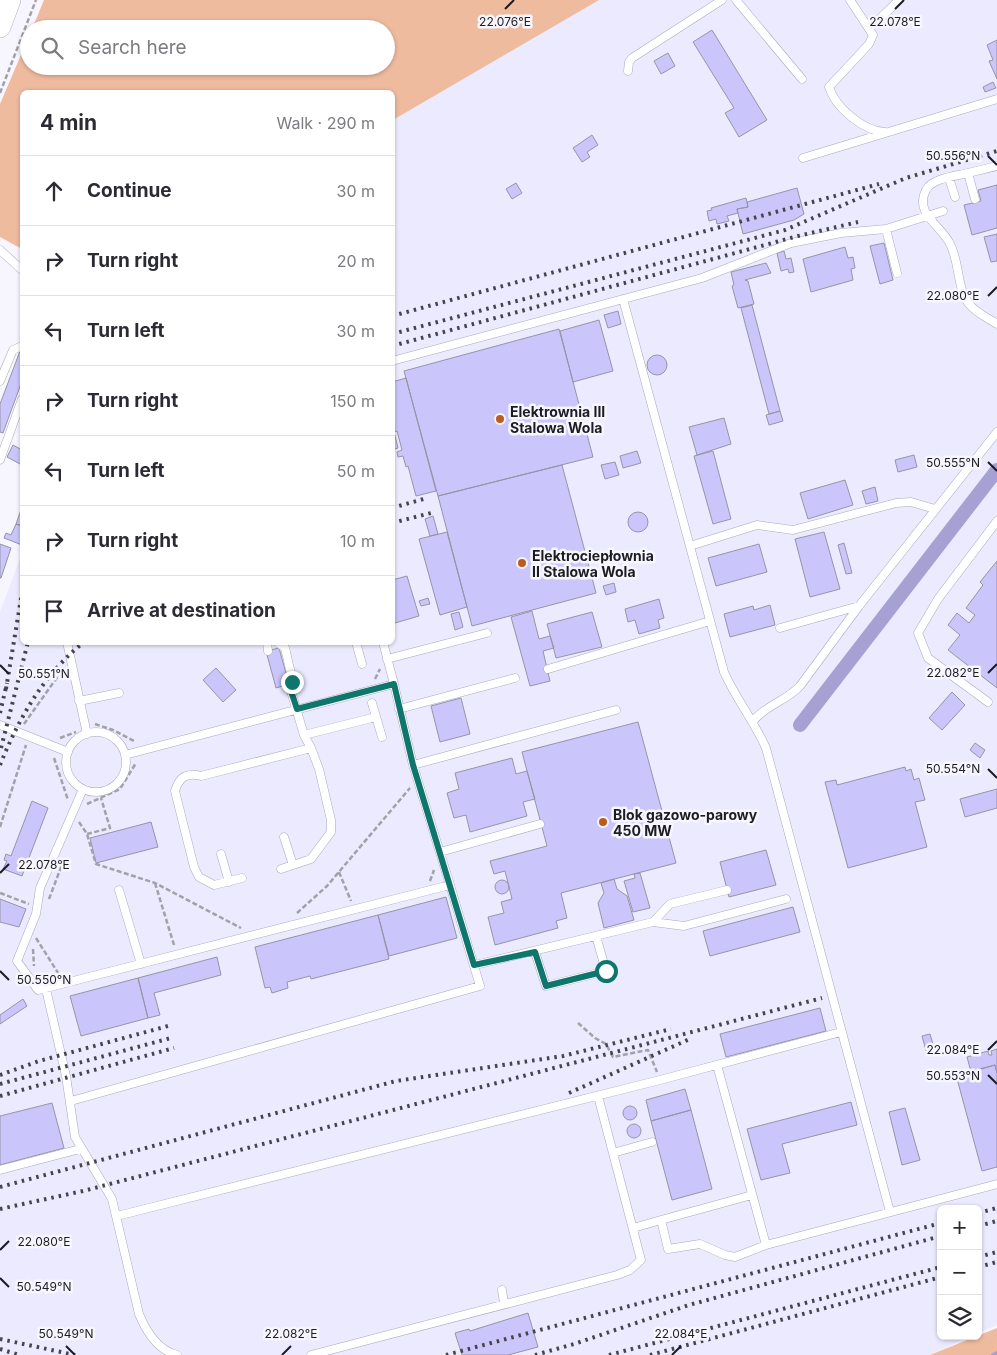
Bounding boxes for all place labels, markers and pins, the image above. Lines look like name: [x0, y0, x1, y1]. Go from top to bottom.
place label: Elektrownia III Stalowa Wola: [510, 403, 605, 436]
marker: Elektrownia III Stalowa Wola: [494, 413, 506, 425]
place label: Elektrociepłownia II Stalowa Wola: [532, 547, 654, 580]
marker: Elektrociepłownia II Stalowa Wola: [516, 557, 528, 569]
place label: Blok gazowo-parowy 450 MW: [613, 806, 758, 839]
marker: Blok gazowo-parowy 450 MW: [597, 816, 609, 828]

